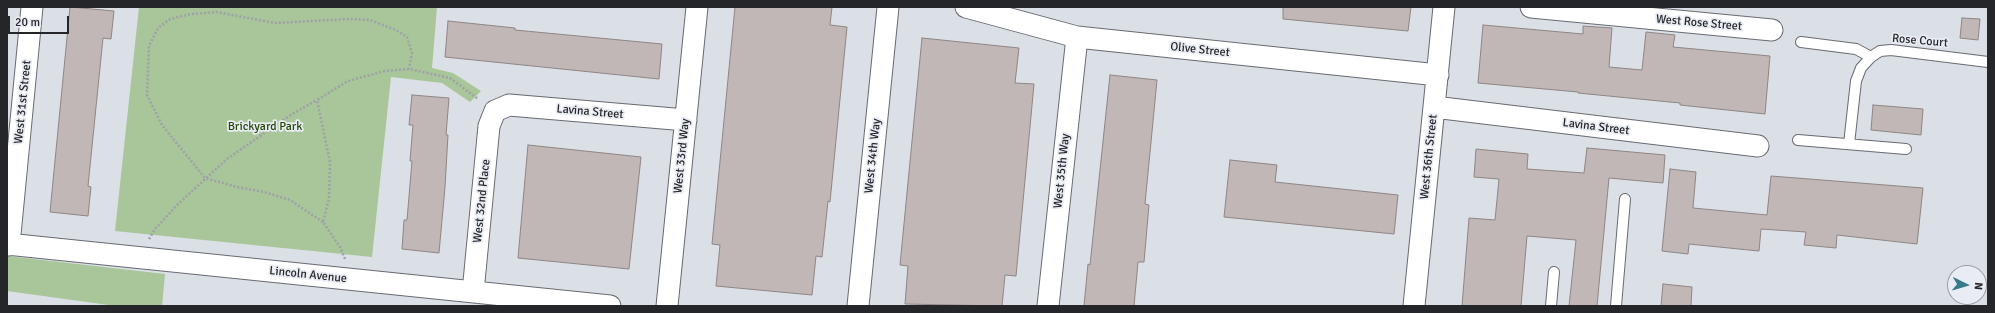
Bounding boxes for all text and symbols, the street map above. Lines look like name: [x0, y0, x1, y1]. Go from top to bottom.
scale bar: [10, 8, 71, 34]
street label: West Rose Street: [1655, 12, 1743, 34]
text: 20 m: [15, 15, 40, 30]
street label: Rose Court: [1891, 31, 1949, 51]
street label: Olive Street: [1170, 40, 1230, 60]
street label: West 31st Street: [11, 59, 35, 145]
street label: Lavina Street: [556, 102, 624, 122]
street label: West 36th Street: [1417, 114, 1441, 200]
street label: Lavina Street: [1562, 116, 1630, 138]
street label: West 33rd Way: [671, 118, 693, 194]
street label: West 34th Way: [862, 118, 884, 194]
park label: Brickyard Park: [228, 120, 302, 134]
street label: West 35th Way: [1051, 133, 1073, 209]
street label: West 32nd Place: [470, 158, 494, 244]
street label: Lincoln Avenue: [269, 264, 347, 286]
north arrow: [1947, 265, 1987, 305]
text: N: [1972, 282, 1985, 290]

